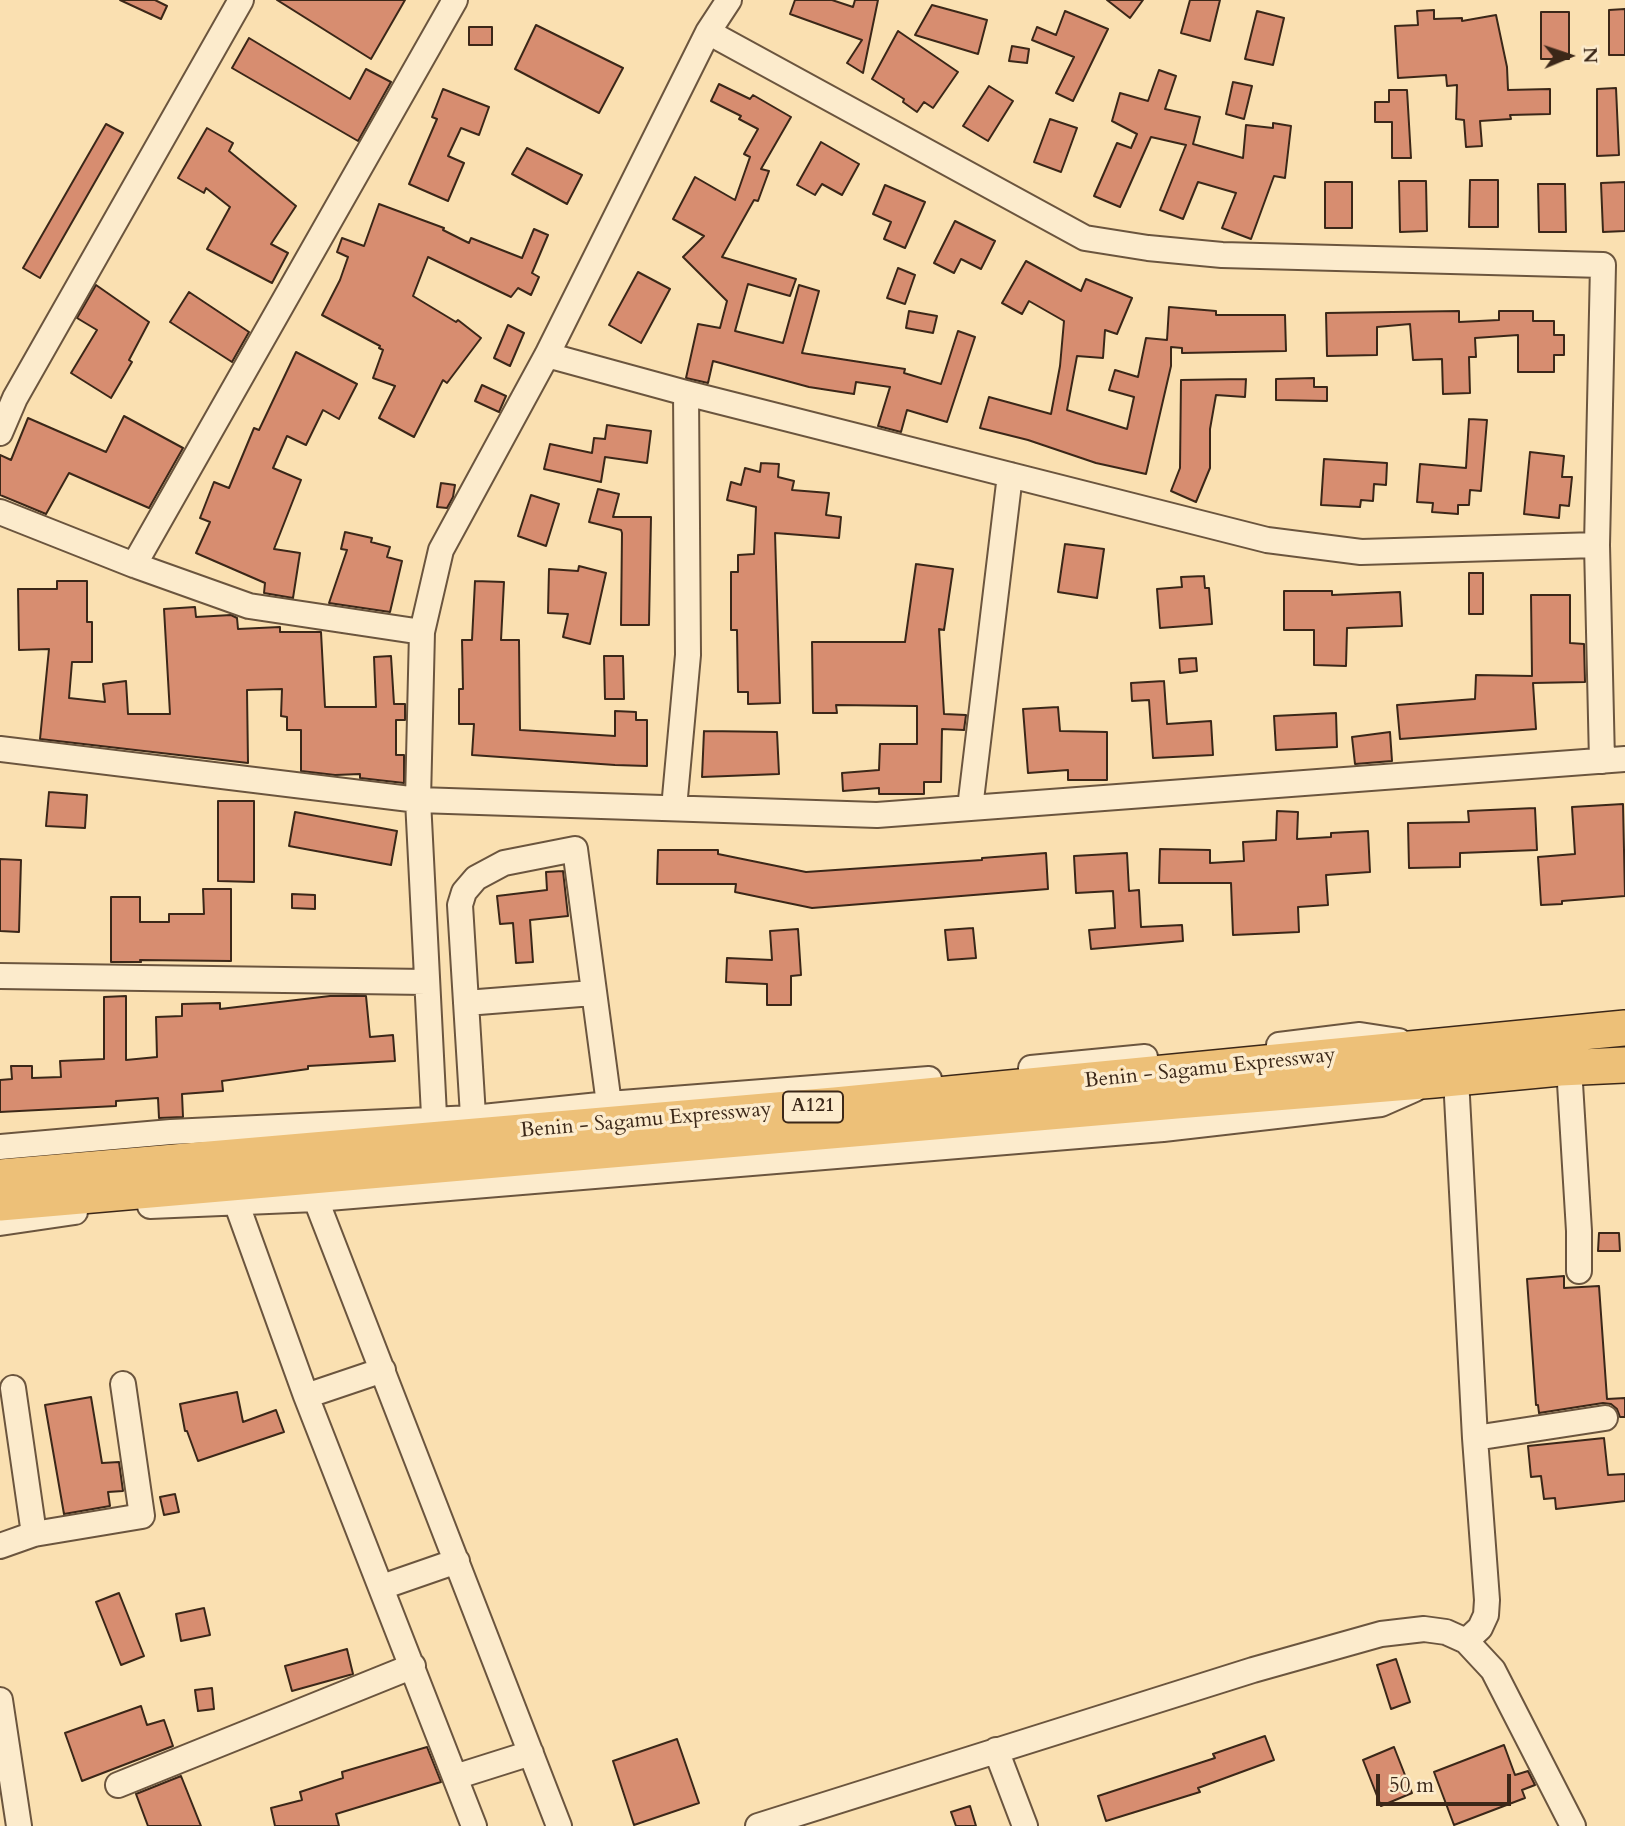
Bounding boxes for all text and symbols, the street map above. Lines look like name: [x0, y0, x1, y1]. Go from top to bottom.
north arrow: [1534, 21, 1604, 91]
text: N: [1577, 47, 1603, 64]
street label: Benin - Sagamu Expressway: [1083, 1043, 1337, 1095]
road number: A121: [783, 1092, 843, 1122]
street label: Benin - Sagamu Expressway: [519, 1097, 773, 1145]
scale bar: [1380, 1759, 1515, 1803]
text: 50 m: [1389, 1771, 1434, 1800]

